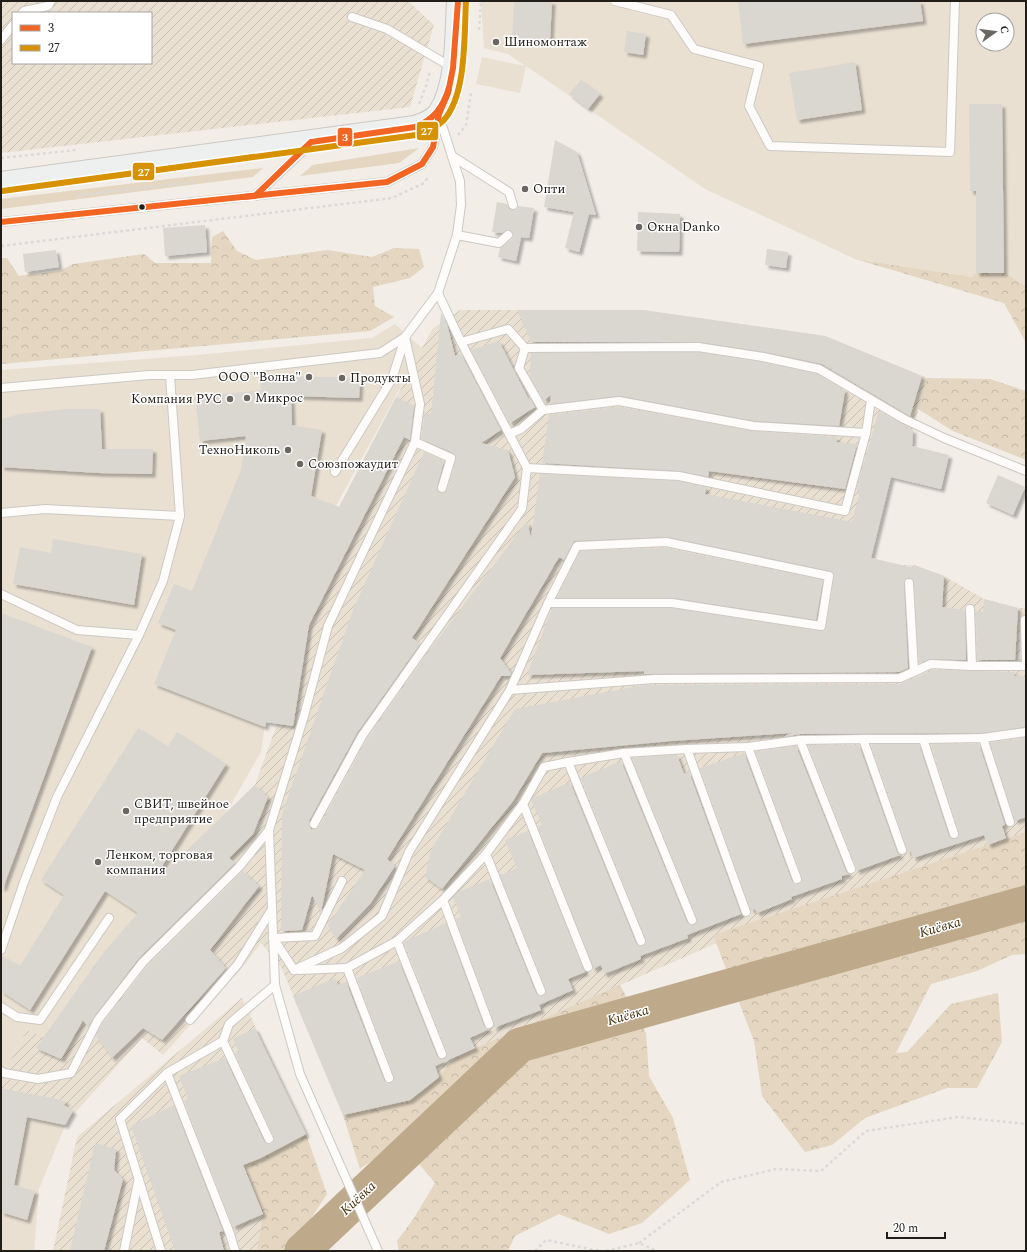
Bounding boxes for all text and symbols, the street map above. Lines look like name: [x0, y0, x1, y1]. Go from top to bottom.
legend: [12, 12, 152, 64]
north arrow: [975, 12, 1015, 52]
text: 3: [48, 19, 54, 38]
text: С: [995, 24, 1013, 36]
place label: Шиномонтаж: [504, 32, 587, 52]
marker: Шиномонтаж: [491, 37, 501, 47]
text: 27: [48, 39, 60, 58]
line badge: 27: [416, 121, 439, 141]
text: 27: [421, 123, 433, 140]
line badge: 3: [337, 127, 353, 147]
text: 3: [342, 129, 348, 146]
line badge: 27: [132, 162, 155, 181]
text: 27: [138, 164, 150, 181]
place label: Опти: [533, 179, 565, 199]
marker: Опти: [520, 184, 530, 194]
unlabelled marker: [137, 202, 147, 212]
place label: Окна Danko: [647, 217, 720, 237]
marker: Окна Danko: [634, 222, 644, 232]
place label: ООО "Волна": [218, 367, 301, 387]
place label: Продукты: [350, 368, 411, 388]
marker: ООО "Волна": [304, 372, 314, 382]
marker: Продукты: [337, 373, 347, 383]
place label: Микрос: [255, 388, 303, 408]
place label: Компания РУС: [131, 389, 222, 409]
marker: Микрос: [242, 393, 252, 403]
marker: Компания РУС: [225, 394, 235, 404]
place label: ТехноНиколь: [199, 440, 280, 460]
marker: ТехноНиколь: [283, 445, 293, 455]
place label: Союзпожаудит: [308, 454, 398, 474]
marker: Союзпожаудит: [295, 459, 305, 469]
place label: СВИТ, швейное предприятие: [134, 794, 229, 829]
marker: СВИТ, швейное предприятие: [121, 806, 131, 816]
place label: Ленком, торговая компания: [106, 845, 213, 880]
marker: Ленком, торговая компания: [93, 857, 103, 867]
water label: Киёвка: [917, 911, 963, 943]
water label: Киёвка: [605, 999, 651, 1031]
water label: Киёвка: [335, 1176, 381, 1220]
scale bar: [887, 1214, 945, 1240]
text: 20 m: [893, 1219, 918, 1238]

